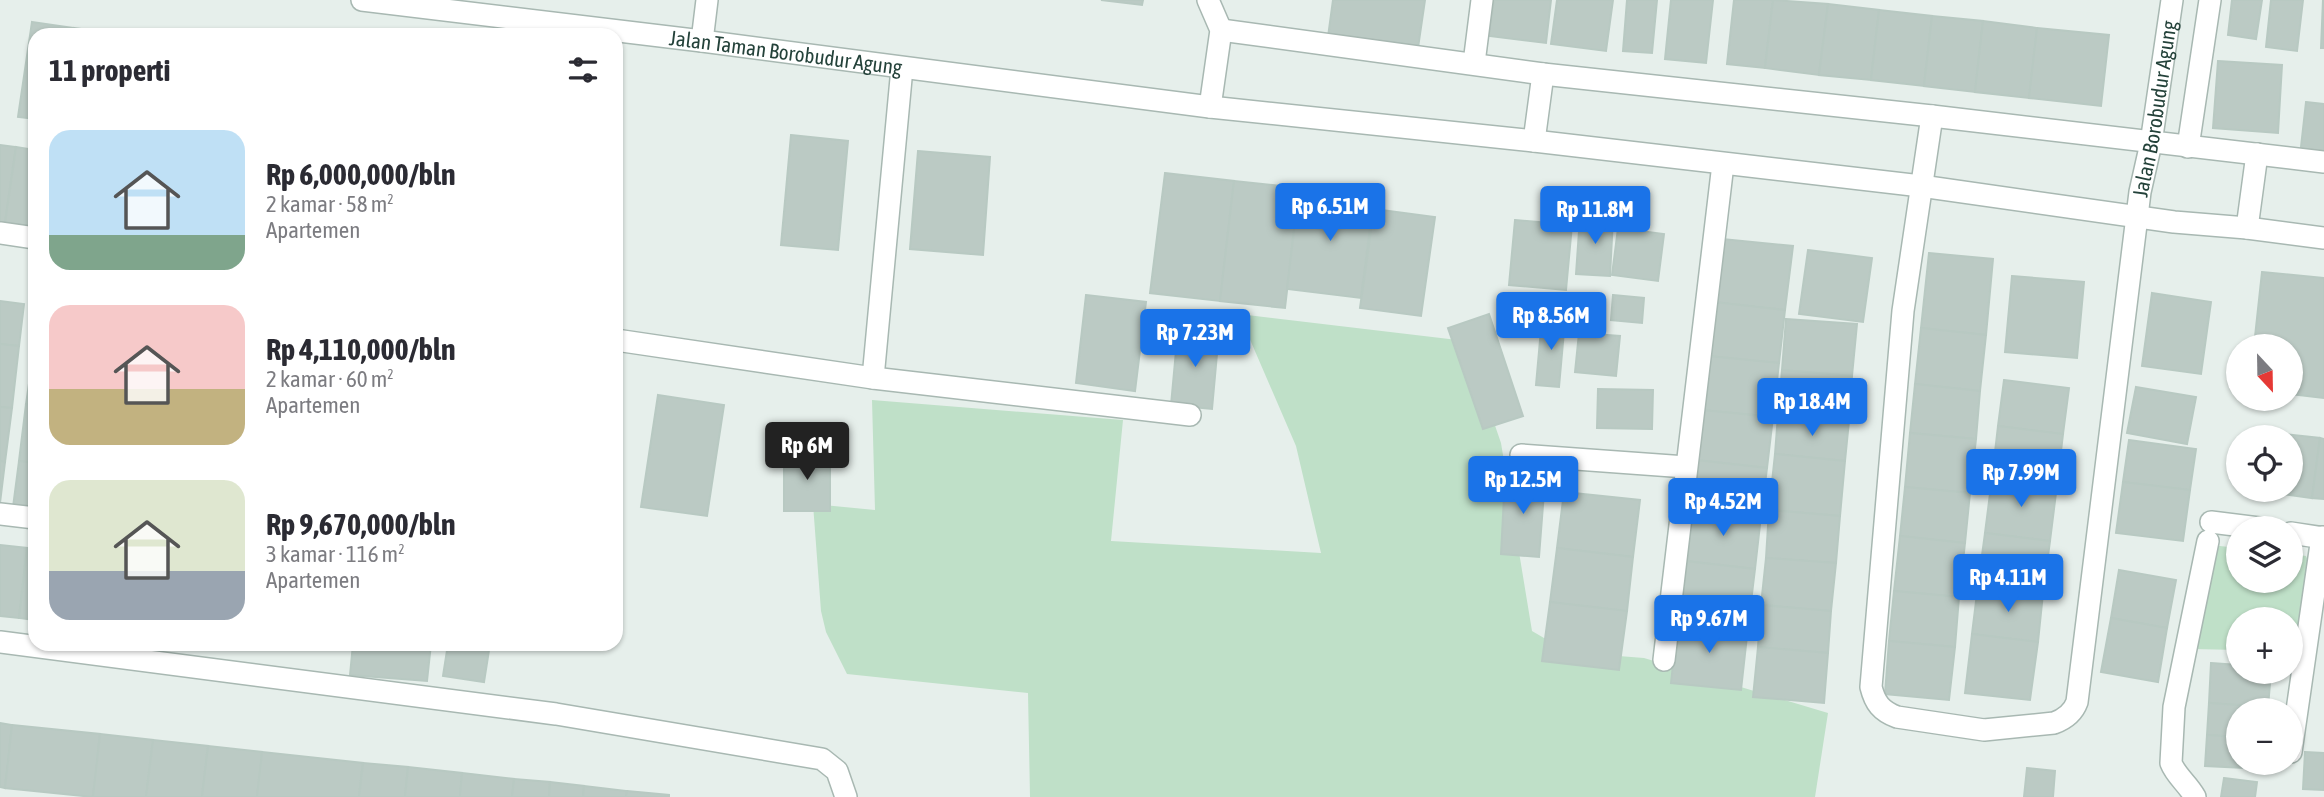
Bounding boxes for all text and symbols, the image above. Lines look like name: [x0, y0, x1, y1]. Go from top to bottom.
street label: Jalan Borobudur Agung: [2127, 19, 2181, 199]
street label: Jalan Taman Borobudur Agung: [668, 25, 904, 79]
icon: filters: [564, 51, 602, 89]
text: 11 properti: [49, 53, 170, 87]
text: Rp 6,000,000/bln: [266, 157, 456, 191]
icon: home: [105, 158, 189, 242]
pin: Rp 6.51M: [1258, 184, 1402, 243]
pin: Rp 11.8M: [1523, 187, 1667, 246]
text: 2 kamar · 58 m²: [266, 191, 394, 217]
text: Rp 6.51M: [1291, 193, 1369, 219]
text: Rp 11.8M: [1556, 196, 1634, 222]
text: Apartemen: [266, 217, 360, 243]
pin: Rp 8.56M: [1479, 292, 1623, 352]
text: Rp 8.56M: [1512, 302, 1590, 328]
pin: Rp 7.23M: [1123, 310, 1267, 369]
text: Rp 7.23M: [1156, 319, 1234, 345]
text: Rp 4,110,000/bln: [266, 332, 456, 366]
icon: home: [105, 333, 189, 417]
north arrow: [2226, 334, 2303, 411]
map controls: [2226, 334, 2303, 775]
text: 2 kamar · 60 m²: [266, 366, 394, 392]
pin: Rp 18.4M: [1740, 378, 1884, 438]
text: Rp 18.4M: [1773, 388, 1851, 414]
text: Apartemen: [266, 392, 360, 418]
pin: Rp 6M: [758, 422, 856, 482]
button: locate: [2226, 425, 2303, 502]
text: Rp 6M: [781, 432, 833, 458]
pin: Rp 7.99M: [1949, 449, 2093, 509]
pin: Rp 12.5M: [1451, 456, 1595, 516]
text: Rp 7.99M: [1982, 459, 2060, 485]
text: Rp 12.5M: [1484, 466, 1562, 492]
pin: Rp 4.52M: [1651, 478, 1795, 538]
text: Rp 4.52M: [1684, 488, 1762, 514]
text: Rp 9,670,000/bln: [266, 507, 456, 541]
icon: home: [105, 508, 189, 592]
button: layers: [2226, 516, 2303, 593]
text: 3 kamar · 116 m²: [266, 541, 405, 567]
pin: Rp 4.11M: [1936, 554, 2080, 614]
text: Rp 4.11M: [1969, 564, 2047, 590]
text: Apartemen: [266, 567, 360, 593]
pin: Rp 9.67M: [1637, 596, 1781, 655]
text: Rp 9.67M: [1670, 605, 1748, 631]
button: +: [2226, 607, 2303, 684]
button: −: [2226, 698, 2303, 775]

